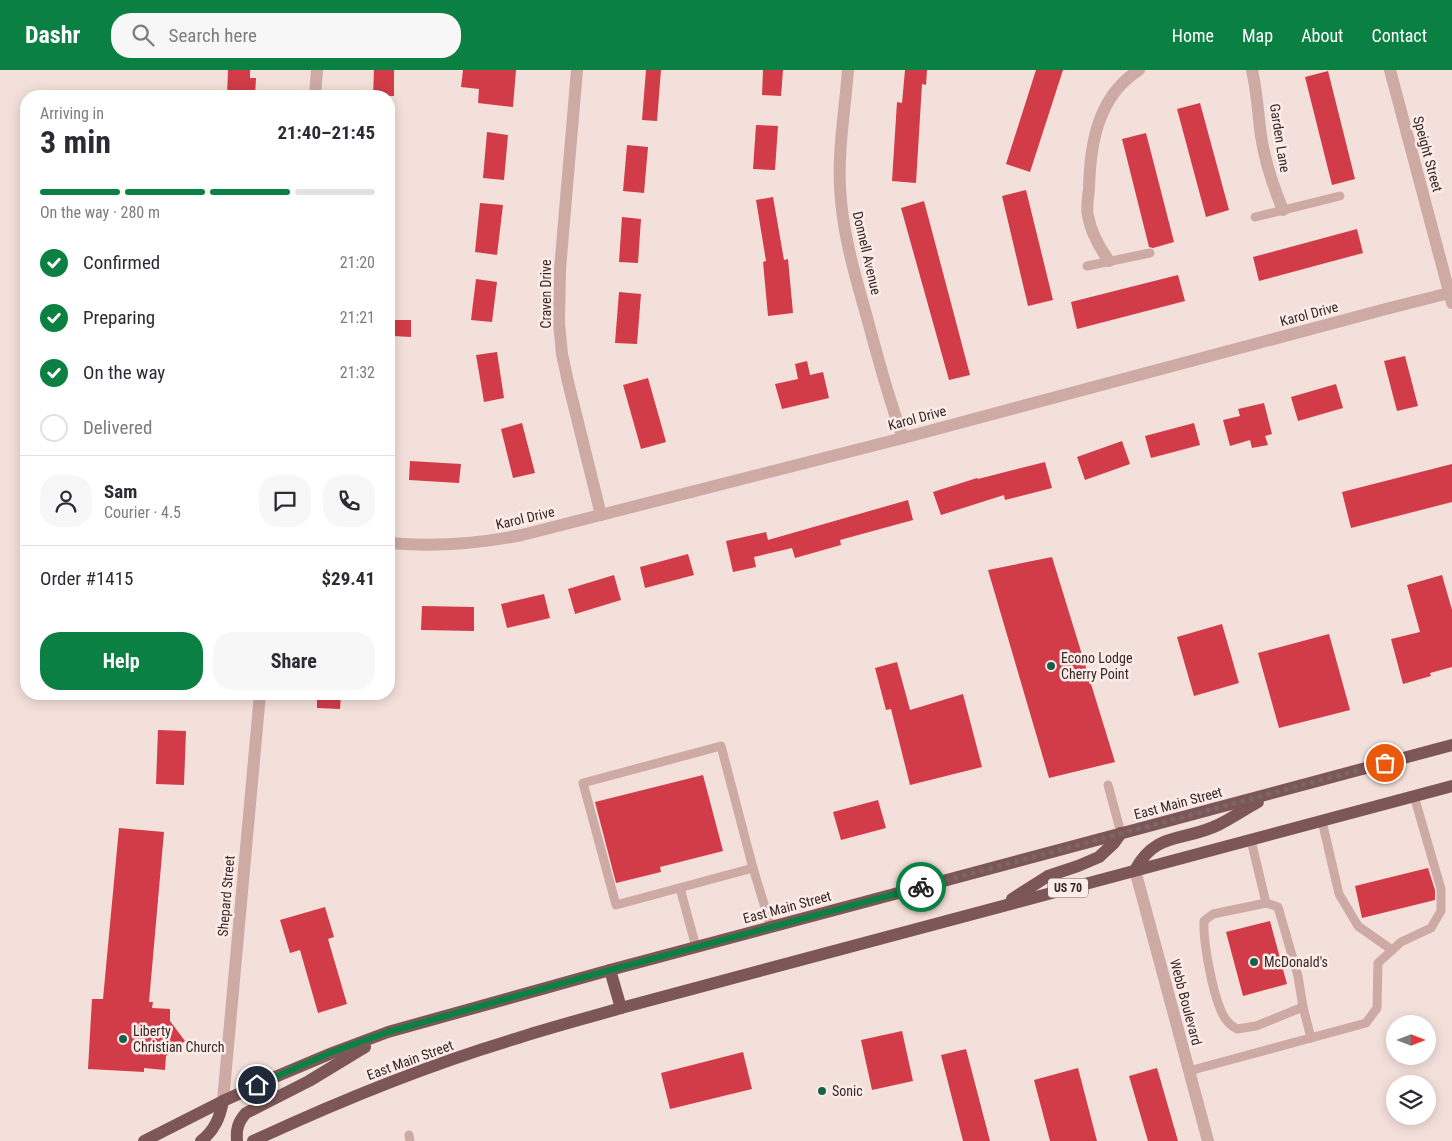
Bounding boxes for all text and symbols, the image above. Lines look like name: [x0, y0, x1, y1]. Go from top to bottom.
search box: [111, 13, 461, 58]
text: Dashr: [25, 21, 81, 49]
icon: search: [129, 21, 157, 49]
text: Search here: [169, 24, 257, 47]
text: Home: [1172, 25, 1214, 46]
text: Map: [1242, 25, 1273, 46]
text: About: [1301, 25, 1343, 46]
text: Contact: [1371, 25, 1427, 46]
street label: Garden Lane: [1267, 103, 1293, 174]
text: Arriving in: [40, 104, 104, 123]
street label: Speight Street: [1410, 114, 1446, 194]
text: 21:40–21:45: [277, 121, 375, 144]
text: 3 min: [40, 123, 111, 161]
text: On the way · 280 m: [40, 203, 160, 222]
street label: Donnell Avenue: [850, 210, 884, 297]
icon: check: [40, 249, 68, 277]
text: Confirmed: [83, 251, 160, 274]
text: 21:20: [340, 253, 375, 272]
street label: Craven Drive: [538, 259, 554, 328]
street label: Karol Drive: [1278, 298, 1340, 329]
icon: check: [40, 304, 68, 332]
text: Preparing: [83, 306, 155, 329]
text: 21:21: [340, 308, 375, 327]
icon: check: [40, 359, 68, 387]
text: On the way: [83, 361, 165, 384]
text: 21:32: [340, 363, 375, 382]
street label: Karol Drive: [886, 402, 948, 433]
text: Delivered: [83, 416, 152, 439]
button: person: [40, 475, 92, 527]
button: chat: [259, 475, 311, 527]
button: phone: [323, 475, 375, 527]
text: Sam: [104, 480, 137, 503]
text: Courier · 4.5: [104, 503, 181, 522]
street label: Karol Drive: [494, 503, 556, 533]
text: Order #1415: [40, 567, 133, 590]
text: $29.41: [321, 567, 375, 590]
button: Help: [40, 632, 203, 690]
button: Share: [213, 632, 375, 690]
place label: Econo Lodge Cherry Point: [1061, 650, 1133, 682]
marker: Econo Lodge Cherry Point: [1045, 660, 1057, 672]
pin: [1364, 742, 1406, 784]
icon: bag: [1371, 749, 1399, 777]
street label: East Main Street: [1132, 784, 1224, 822]
street label: Shepard Street: [214, 855, 238, 937]
courier: [896, 862, 946, 912]
icon: bike: [907, 873, 935, 901]
road number: US 70: [1048, 878, 1088, 898]
street label: East Main Street: [741, 888, 833, 926]
place label: McDonald's: [1264, 954, 1328, 970]
marker: McDonald's: [1248, 956, 1260, 968]
street label: Webb Boulevard: [1167, 957, 1205, 1047]
north arrow: [1386, 1015, 1436, 1065]
map controls: [1386, 1015, 1436, 1125]
place label: Liberty Christian Church: [133, 1023, 224, 1055]
marker: Liberty Christian Church: [117, 1033, 129, 1045]
street label: East Main Street: [365, 1037, 455, 1083]
pin: [236, 1064, 278, 1106]
icon: home: [243, 1071, 271, 1099]
button: layers: [1386, 1075, 1436, 1125]
place label: Sonic: [832, 1083, 863, 1099]
marker: Sonic: [816, 1085, 828, 1097]

